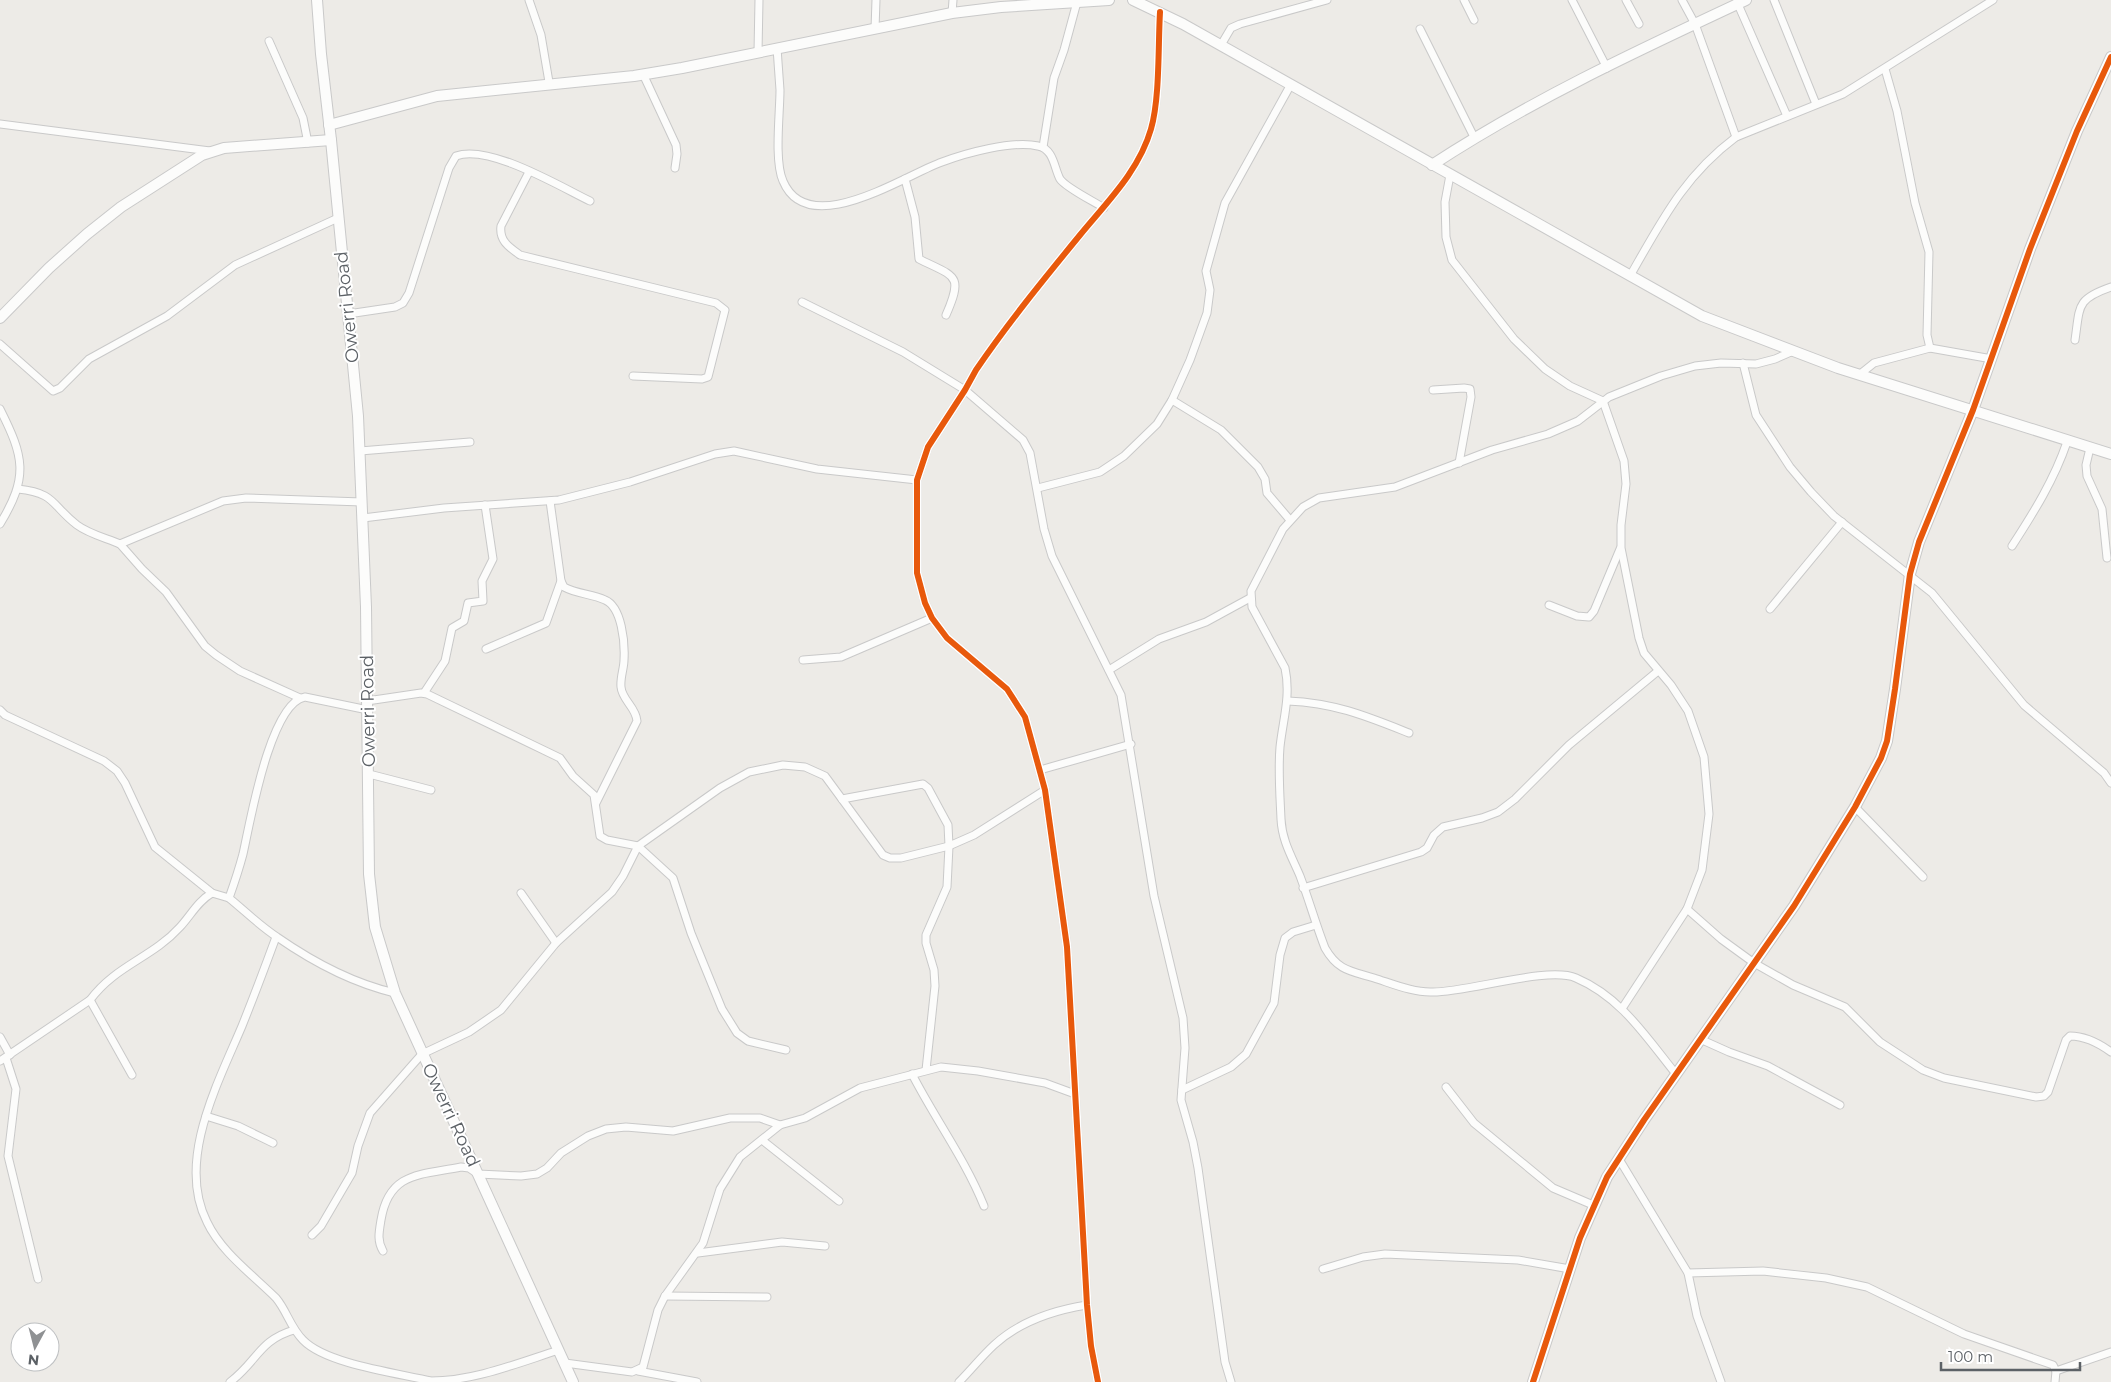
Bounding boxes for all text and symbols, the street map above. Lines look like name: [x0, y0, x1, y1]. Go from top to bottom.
street label: Owerri Road: [330, 250, 364, 364]
street label: Owerri Road: [356, 655, 380, 767]
street label: Owerri Road: [417, 1059, 485, 1171]
north arrow: [10, 1322, 60, 1372]
scale bar: [1941, 1340, 2080, 1372]
text: 100 m: [1948, 1347, 1993, 1366]
text: N: [27, 1350, 40, 1370]

